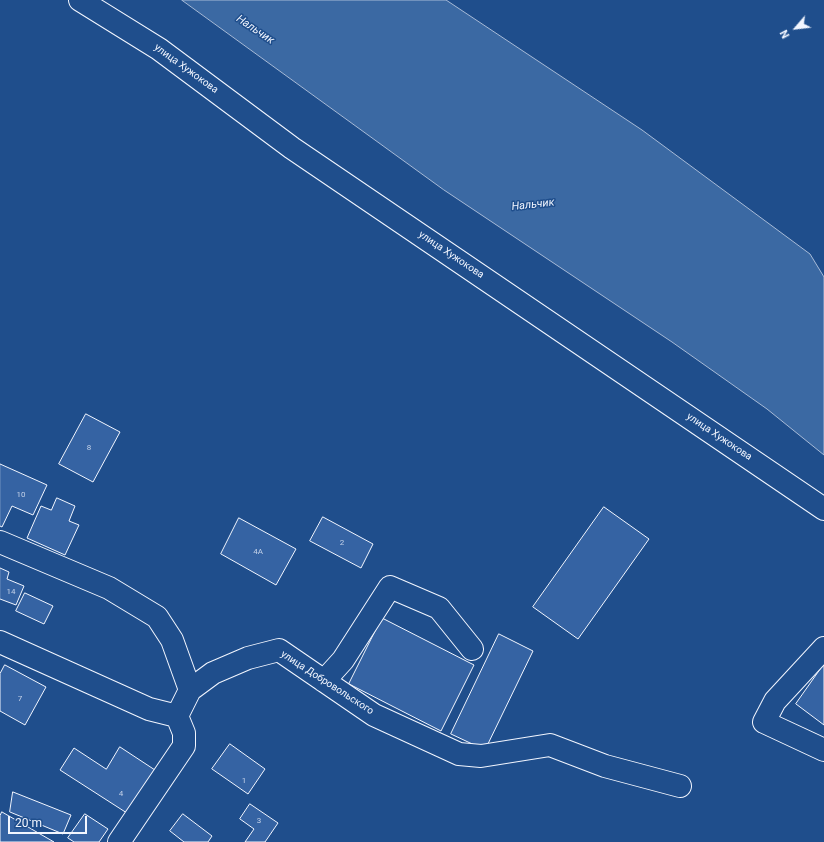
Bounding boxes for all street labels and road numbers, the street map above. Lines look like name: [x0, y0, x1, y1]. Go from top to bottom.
street label: улица Хужокова: [152, 42, 220, 96]
street label: улица Хужокова: [416, 229, 486, 281]
street label: улица Хужокова: [684, 411, 754, 463]
street label: улица Добровольского: [278, 648, 376, 718]

